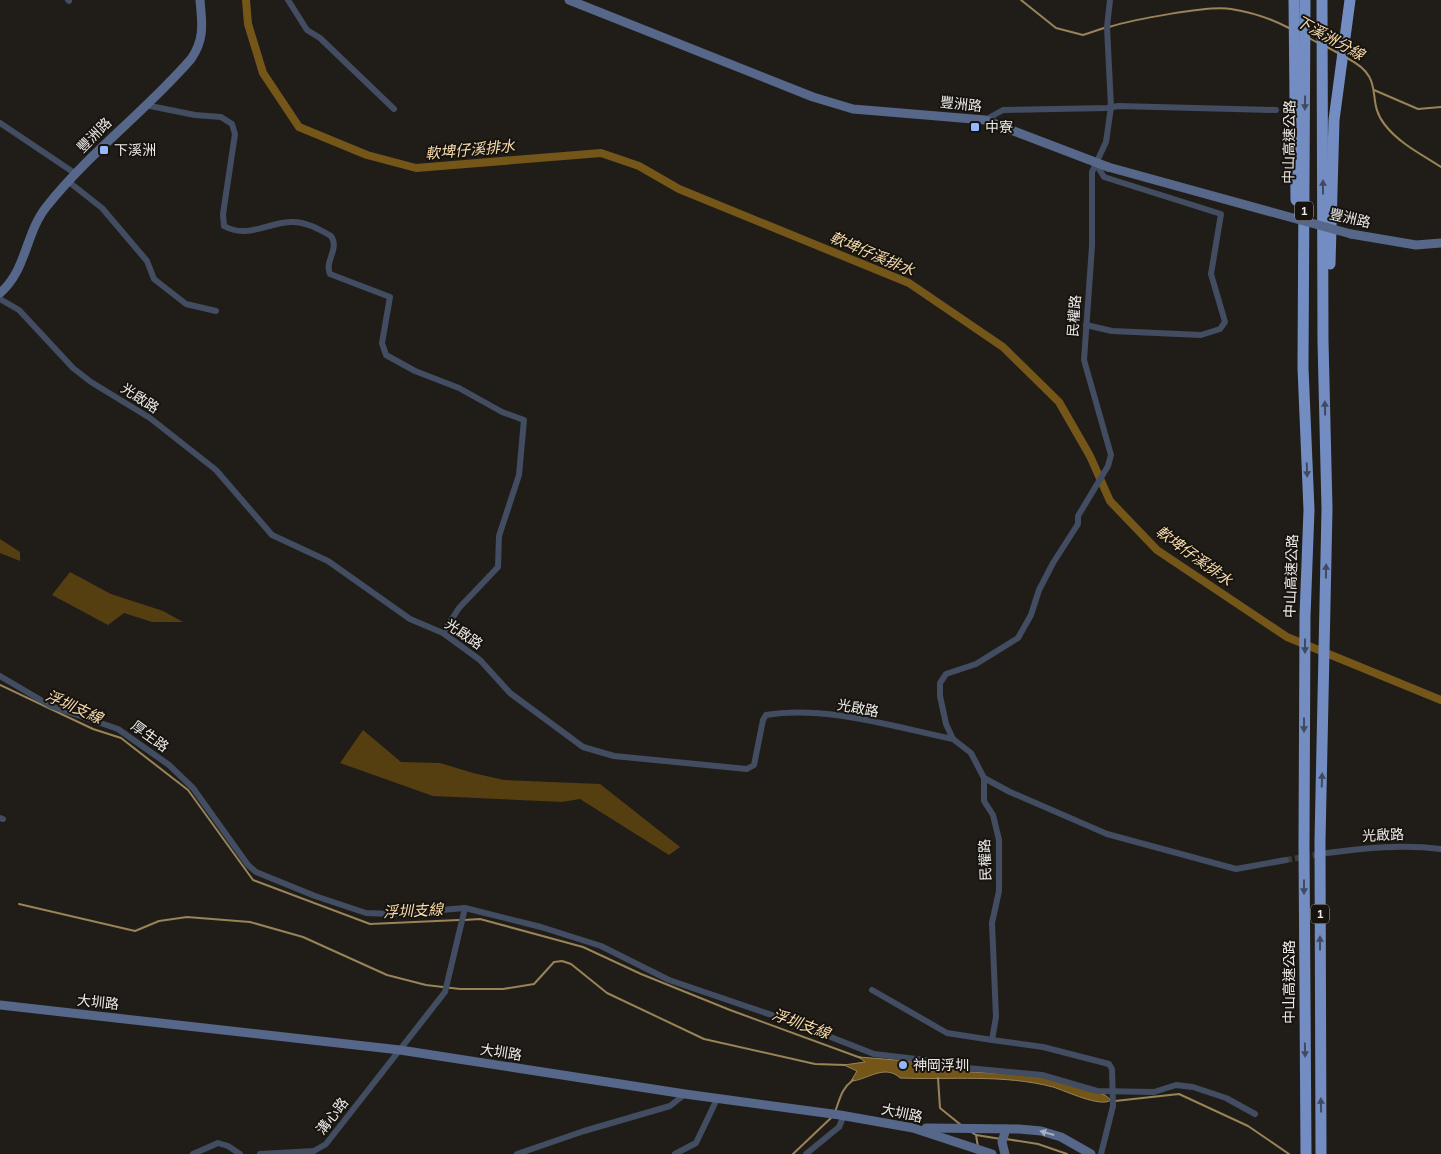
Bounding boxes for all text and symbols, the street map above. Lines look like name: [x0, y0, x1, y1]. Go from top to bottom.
water label: 下溪洲分線: [1293, 11, 1369, 65]
street label: 豐洲路: [939, 93, 983, 115]
one-way arrow: [1301, 95, 1309, 111]
street label: 中山高速公路: [1279, 100, 1299, 184]
street label: 豐洲路: [73, 114, 115, 156]
place label: 中寮: [985, 118, 1013, 136]
marker: 中寮: [969, 121, 981, 133]
water label: 軟埤仔溪排水: [424, 136, 517, 163]
place label: 下溪洲: [114, 141, 156, 159]
marker: 下溪洲: [98, 144, 110, 156]
one-way arrow: [1319, 179, 1327, 195]
road number: 1: [1295, 202, 1313, 220]
street label: 豐洲路: [1328, 205, 1372, 231]
water label: 軟埤仔溪排水: [827, 227, 918, 280]
street label: 民權路: [1064, 294, 1084, 338]
street label: 光啟路: [117, 379, 163, 417]
one-way arrow: [1320, 400, 1328, 416]
one-way arrow: [1303, 462, 1311, 478]
water label: 軟埤仔溪排水: [1152, 521, 1237, 590]
street label: 中山高速公路: [1281, 534, 1301, 618]
one-way arrow: [1322, 562, 1330, 578]
street label: 光啟路: [442, 615, 486, 653]
one-way arrow: [1301, 638, 1309, 654]
water label: 浮圳支線: [43, 686, 107, 728]
street label: 光啟路: [836, 695, 880, 721]
street label: 厚生路: [128, 716, 172, 756]
one-way arrow: [1300, 717, 1308, 733]
one-way arrow: [1318, 772, 1326, 788]
street label: 光啟路: [1362, 825, 1404, 845]
street label: 民權路: [975, 839, 995, 881]
one-way arrow: [1300, 879, 1308, 895]
water label: 浮圳支線: [383, 899, 445, 922]
road number: 1: [1311, 904, 1329, 924]
one-way arrow: [1316, 935, 1324, 951]
street label: 中山高速公路: [1280, 940, 1298, 1024]
street label: 大圳路: [76, 991, 120, 1013]
water label: 浮圳支線: [770, 1004, 834, 1043]
street label: 大圳路: [479, 1040, 523, 1064]
one-way arrow: [1301, 1042, 1309, 1058]
place label: 神岡浮圳: [913, 1056, 969, 1074]
marker: 神岡浮圳: [897, 1059, 909, 1071]
street label: 溝心路: [312, 1094, 352, 1138]
one-way arrow: [1317, 1097, 1325, 1113]
street label: 大圳路: [880, 1100, 924, 1126]
one-way arrow: [1040, 1129, 1055, 1137]

